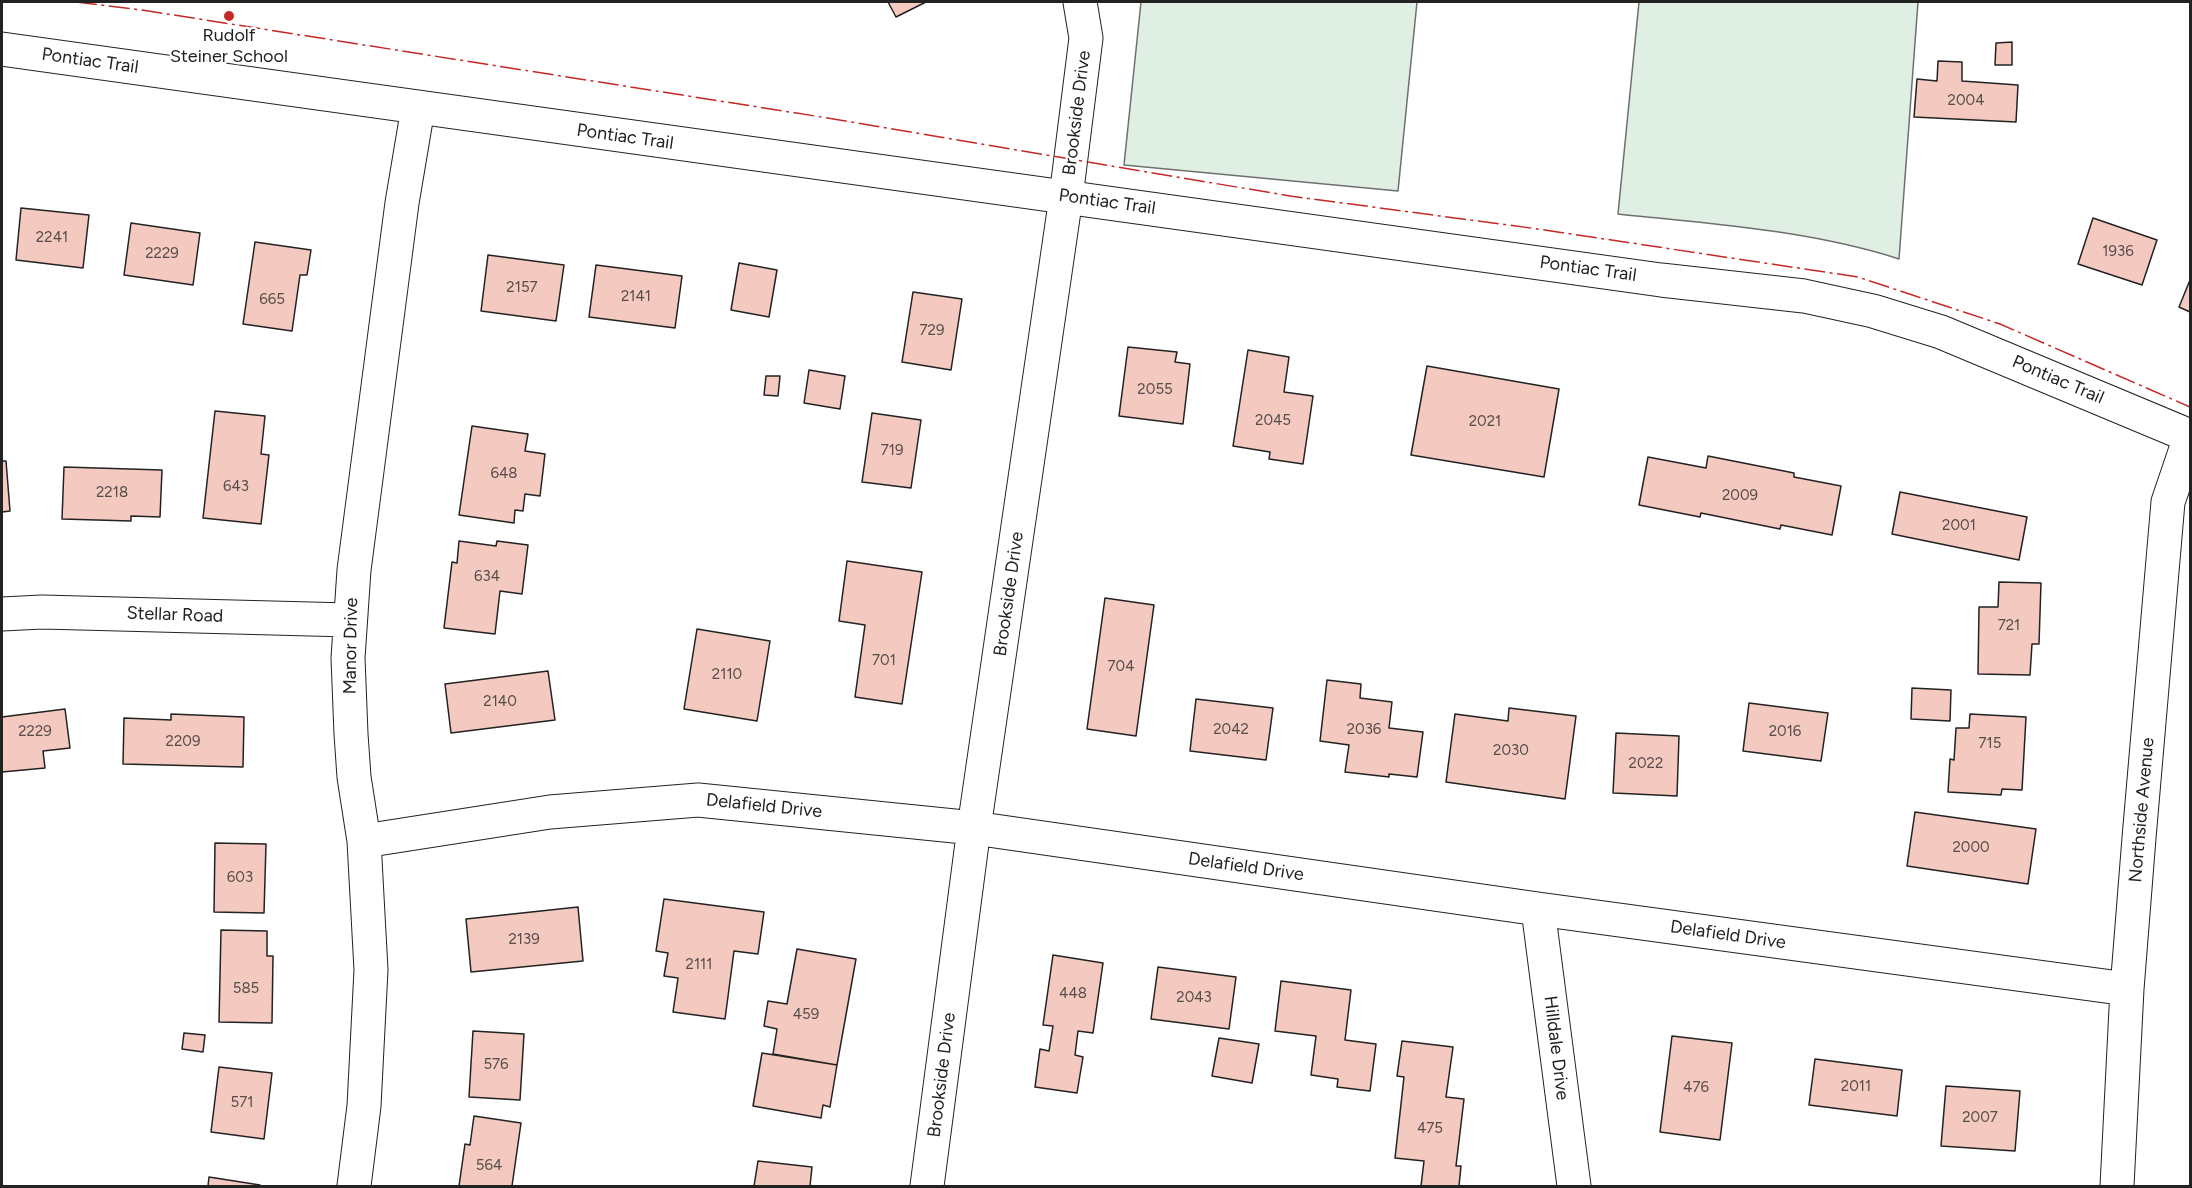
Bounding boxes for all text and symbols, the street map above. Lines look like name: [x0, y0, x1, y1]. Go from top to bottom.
marker: Rudolf Steiner School: [222, 9, 236, 23]
place label: Rudolf Steiner School: [170, 25, 288, 68]
street label: Pontiac Trail: [40, 44, 140, 78]
street label: Brookside Drive: [1059, 49, 1095, 177]
house number: 2004: [1948, 92, 1984, 110]
street label: Pontiac Trail: [575, 120, 675, 154]
street label: Pontiac Trail: [1057, 185, 1157, 219]
house number: 2241: [36, 229, 68, 247]
house number: 1936: [2102, 243, 2134, 261]
house number: 2229: [145, 245, 179, 263]
street label: Pontiac Trail: [1538, 252, 1638, 286]
house number: 2157: [506, 279, 538, 297]
house number: 2141: [621, 288, 651, 306]
house number: 665: [259, 291, 285, 309]
house number: 729: [920, 322, 944, 340]
street label: Pontiac Trail: [2009, 351, 2107, 409]
house number: 2055: [1137, 381, 1173, 399]
house number: 2045: [1255, 412, 1291, 430]
house number: 2021: [1469, 413, 1501, 431]
house number: 719: [881, 442, 903, 460]
house number: 648: [490, 465, 518, 483]
house number: 643: [223, 478, 249, 496]
house number: 2218: [96, 484, 128, 502]
house number: 2009: [1722, 487, 1758, 505]
house number: 2001: [1942, 517, 1976, 535]
street label: Brookside Drive: [990, 530, 1028, 658]
house number: 634: [474, 568, 500, 586]
street label: Manor Drive: [339, 597, 363, 695]
street label: Stellar Road: [126, 603, 224, 627]
house number: 721: [1998, 617, 2020, 635]
house number: 701: [872, 652, 896, 670]
house number: 704: [1108, 658, 1134, 676]
house number: 2110: [712, 666, 742, 684]
house number: 2140: [483, 693, 517, 711]
house number: 2042: [1213, 721, 1249, 739]
house number: 2036: [1347, 721, 1381, 739]
house number: 2229: [18, 723, 52, 741]
house number: 2016: [1769, 723, 1801, 741]
house number: 2209: [166, 733, 200, 751]
house number: 715: [1979, 735, 2001, 753]
street label: Northside Avenue: [2125, 737, 2159, 883]
house number: 2030: [1493, 742, 1529, 760]
house number: 2022: [1629, 755, 1663, 773]
street label: Delafield Drive: [705, 789, 823, 823]
house number: 2000: [1952, 839, 1990, 857]
street label: Delafield Drive: [1187, 848, 1305, 886]
house number: 603: [227, 869, 253, 887]
street label: Delafield Drive: [1669, 916, 1787, 954]
house number: 2139: [508, 931, 540, 949]
house number: 2111: [686, 956, 712, 974]
house number: 585: [233, 980, 259, 998]
house number: 448: [1059, 985, 1087, 1003]
house number: 2043: [1176, 989, 1212, 1007]
street label: Hilldale Drive: [1539, 994, 1573, 1102]
house number: 459: [793, 1006, 819, 1024]
street label: Brookside Drive: [924, 1011, 960, 1139]
house number: 576: [483, 1056, 509, 1074]
house number: 2011: [1841, 1078, 1871, 1096]
house number: 476: [1683, 1079, 1709, 1097]
house number: 571: [231, 1094, 253, 1112]
house number: 2007: [1962, 1109, 1998, 1127]
house number: 475: [1417, 1120, 1443, 1138]
house number: 564: [476, 1157, 502, 1175]

